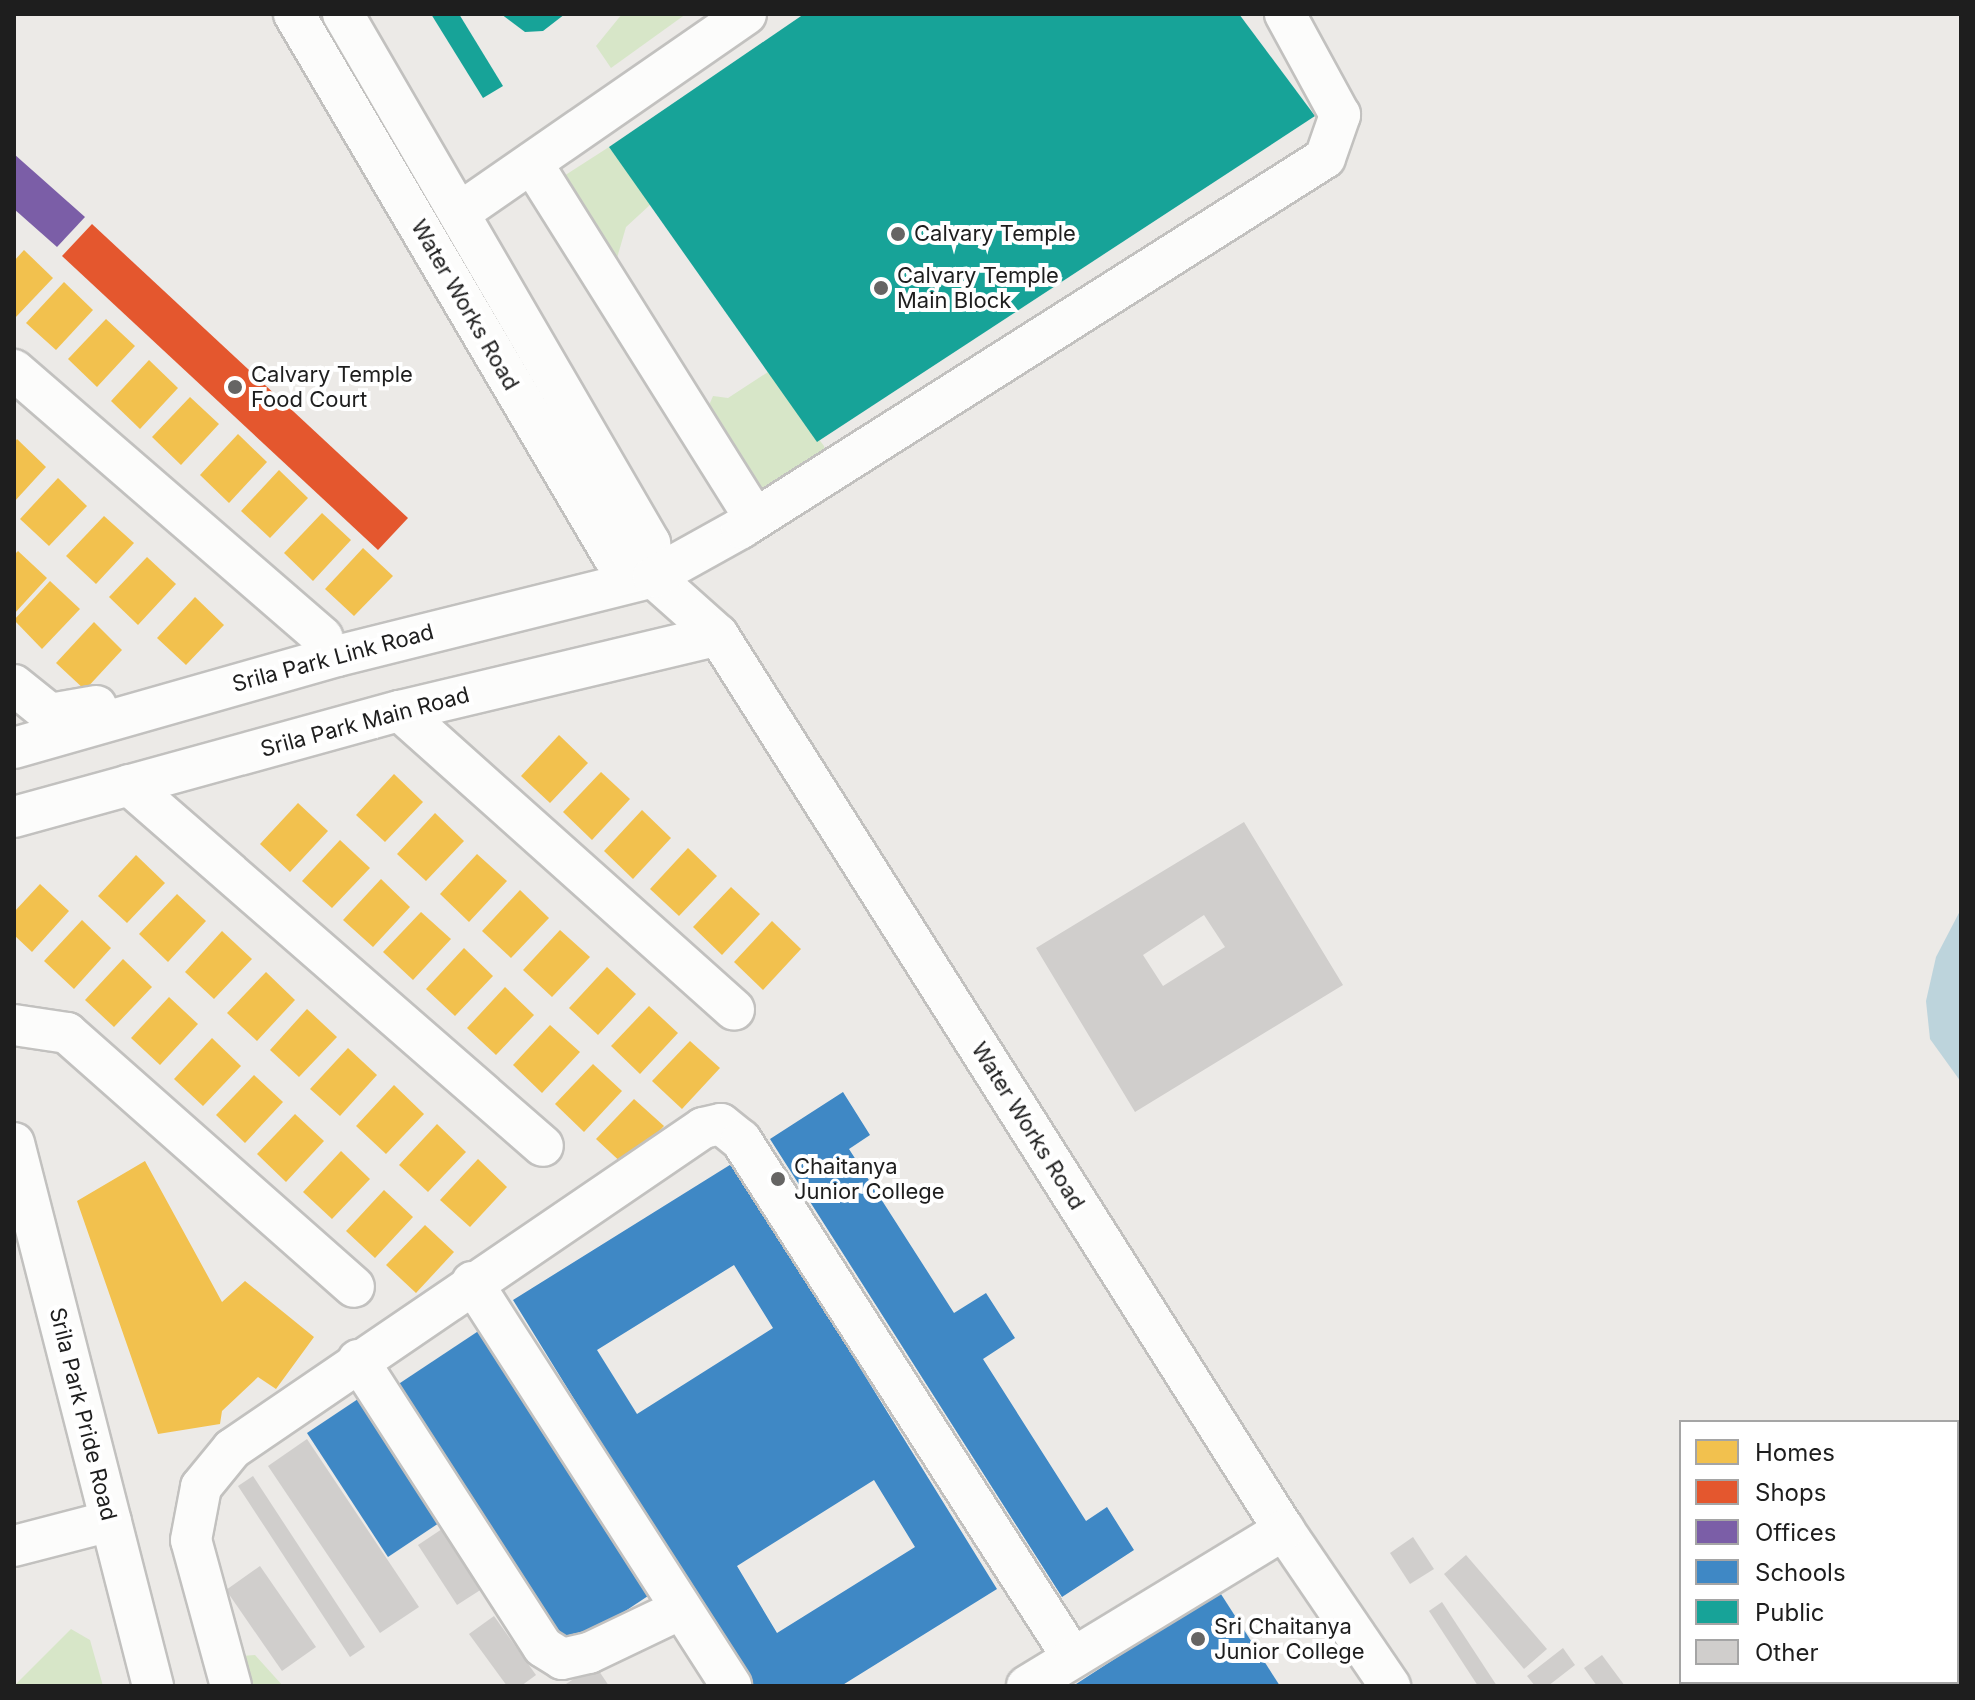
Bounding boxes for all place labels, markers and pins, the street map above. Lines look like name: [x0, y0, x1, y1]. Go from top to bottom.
place label: Calvary Temple: [914, 221, 1076, 247]
marker: Calvary Temple: [889, 225, 907, 243]
place label: Calvary Temple Main Block: [897, 262, 1059, 314]
marker: Calvary Temple Main Block: [872, 279, 890, 297]
place label: Calvary Temple Food Court: [251, 361, 413, 412]
marker: Calvary Temple Food Court: [226, 378, 244, 396]
place label: Chaitanya Junior College: [794, 1153, 945, 1204]
marker: Chaitanya Junior College: [769, 1170, 787, 1188]
place label: Sri Chaitanya Junior College: [1214, 1613, 1365, 1664]
marker: Sri Chaitanya Junior College: [1189, 1630, 1207, 1648]

